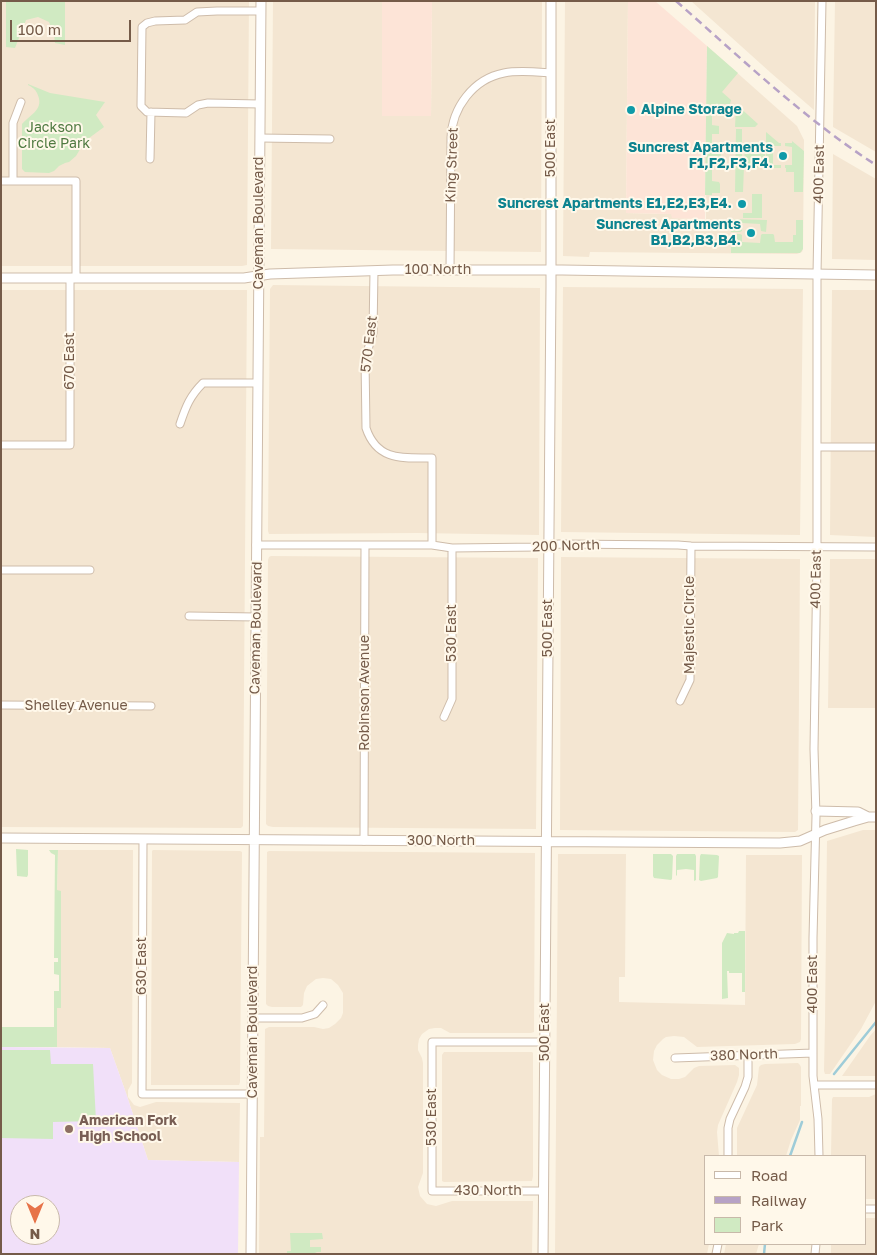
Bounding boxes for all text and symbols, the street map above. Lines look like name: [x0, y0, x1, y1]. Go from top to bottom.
scale bar: [12, 10, 134, 42]
text: 100 m: [18, 20, 61, 38]
place label: Alpine Storage: [641, 102, 742, 118]
marker: Alpine Storage: [625, 104, 637, 116]
street label: 500 East: [543, 119, 559, 177]
park label: Jackson Circle Park: [18, 120, 90, 152]
street label: King Street: [442, 127, 462, 203]
place label: Suncrest Apartments F1,F2,F3,F4.: [628, 140, 773, 172]
street label: 400 East: [810, 144, 828, 204]
marker: Suncrest Apartments F1,F2,F3,F4.: [777, 150, 789, 162]
street label: Caveman Boulevard: [251, 157, 267, 289]
place label: Suncrest Apartments E1,E2,E3,E4.: [498, 196, 732, 212]
marker: Suncrest Apartments E1,E2,E3,E4.: [736, 198, 748, 210]
place label: Suncrest Apartments B1,B2,B3,B4.: [596, 217, 741, 250]
marker: Suncrest Apartments B1,B2,B3,B4.: [745, 227, 757, 239]
street label: 100 North: [405, 262, 471, 278]
street label: 570 East: [357, 315, 381, 373]
street label: 670 East: [62, 332, 78, 390]
street label: 200 North: [532, 536, 600, 556]
street label: 400 East: [807, 549, 825, 609]
street label: Caveman Boulevard: [246, 561, 266, 695]
street label: Majestic Circle: [682, 576, 698, 674]
street label: 500 East: [540, 599, 556, 657]
street label: 530 East: [444, 604, 460, 662]
street label: Robinson Avenue: [357, 635, 373, 751]
street label: Shelley Avenue: [24, 698, 128, 714]
street label: 300 North: [407, 833, 475, 849]
street label: 630 East: [134, 937, 150, 995]
street label: 400 East: [805, 955, 821, 1013]
street label: Caveman Boulevard: [245, 966, 261, 1098]
street label: 500 East: [537, 1003, 553, 1061]
street label: 380 North: [710, 1045, 778, 1065]
street label: 530 East: [424, 1088, 440, 1146]
place label: American Fork High School: [79, 1113, 177, 1146]
marker: American Fork High School: [63, 1123, 75, 1135]
legend: [704, 1155, 867, 1245]
text: Road: [751, 1166, 788, 1184]
street label: 430 North: [454, 1183, 522, 1199]
text: Railway: [751, 1191, 807, 1209]
north arrow: [10, 1195, 60, 1245]
text: Park: [751, 1216, 783, 1234]
text: N: [30, 1226, 40, 1243]

